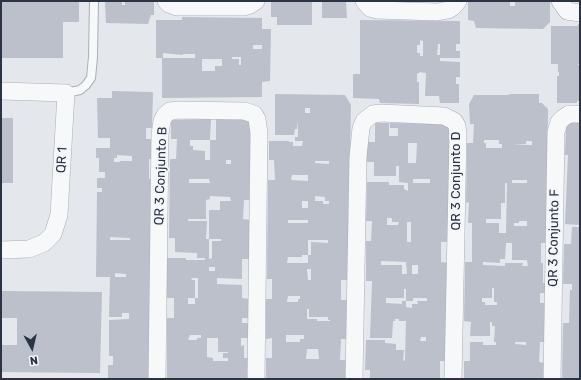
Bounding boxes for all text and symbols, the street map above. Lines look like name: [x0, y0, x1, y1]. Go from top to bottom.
street label: QR 3 Conjunto B: [151, 126, 171, 226]
street label: QR 3 Conjunto D: [448, 131, 464, 231]
street label: QR 1: [54, 147, 70, 173]
street label: QR 3 Conjunto F: [545, 189, 563, 287]
north arrow: [12, 328, 52, 368]
text: N: [29, 353, 39, 367]

